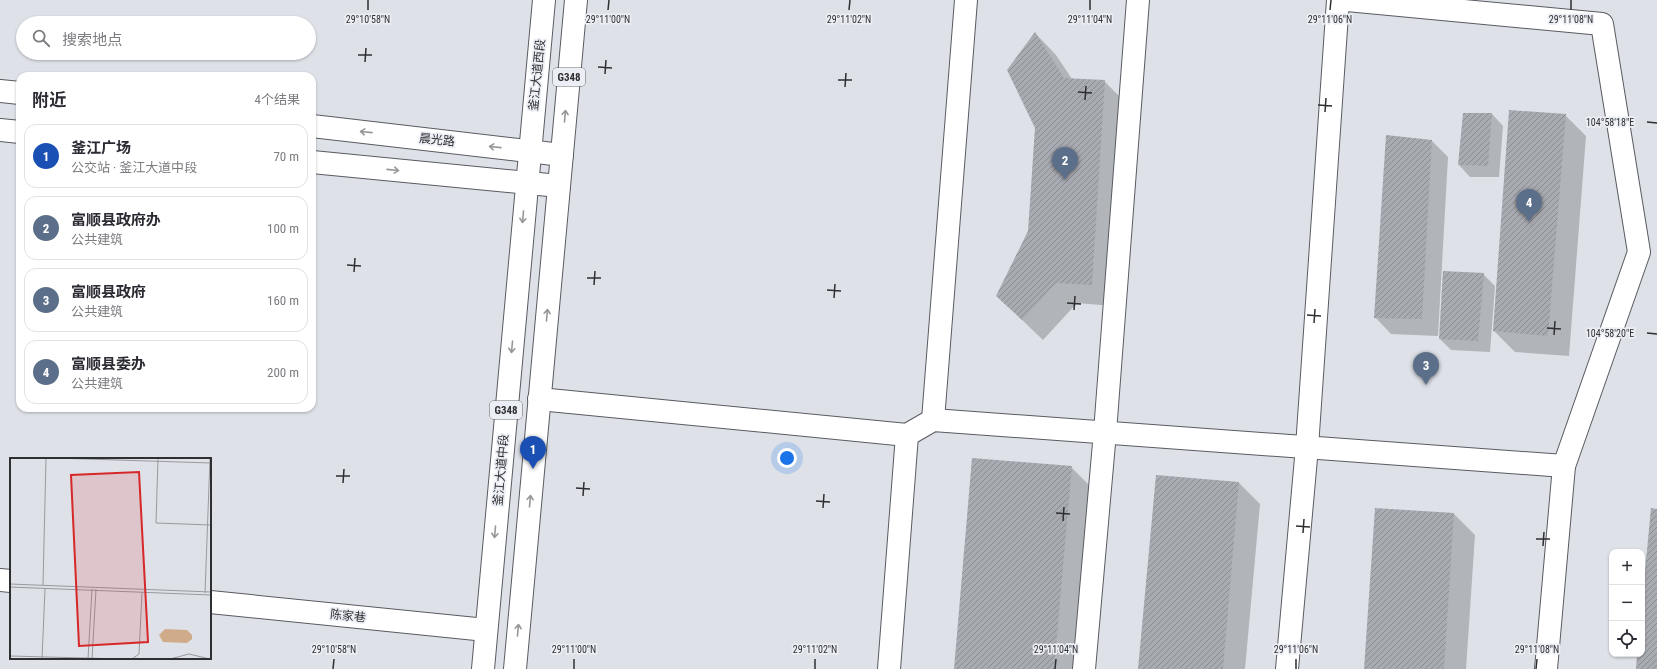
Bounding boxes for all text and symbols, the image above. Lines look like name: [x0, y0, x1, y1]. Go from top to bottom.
text: 29°10'58"N: [346, 14, 390, 25]
text: 29°11'00"N: [586, 14, 630, 25]
text: 29°11'02"N: [827, 14, 871, 25]
text: 29°11'04"N: [1068, 14, 1112, 25]
text: 29°11'06"N: [1308, 14, 1352, 25]
text: 29°11'08"N: [1549, 14, 1593, 25]
search box: [16, 16, 316, 60]
icon: search: [30, 27, 52, 49]
text: 搜索地点: [62, 31, 122, 49]
street label: 釜江大道西段: [526, 38, 548, 112]
road number: G348: [553, 68, 585, 86]
text: 附近: [32, 90, 66, 110]
text: 4个结果: [255, 92, 300, 107]
one-way arrow: [562, 110, 569, 123]
text: 104°58'18"E: [1586, 117, 1634, 128]
one-way arrow: [360, 129, 373, 136]
street label: 晨光路: [418, 131, 456, 149]
text: 釜江广场: [71, 139, 131, 157]
one-way arrow: [489, 143, 502, 151]
pin: 2: [1052, 147, 1078, 180]
text: 1: [43, 149, 49, 164]
text: 70 m: [273, 149, 299, 164]
text: 公交站 · 釜江大道中段: [71, 160, 197, 175]
one-way arrow: [386, 166, 399, 174]
pin: 4: [1516, 189, 1542, 222]
one-way arrow: [520, 210, 527, 223]
text: 富顺县政府办: [71, 211, 161, 229]
text: 2: [43, 221, 49, 236]
text: 100 m: [267, 221, 299, 236]
text: 公共建筑: [71, 232, 123, 247]
text: 富顺县政府: [71, 283, 146, 301]
text: 3: [43, 293, 49, 308]
text: 160 m: [267, 293, 299, 308]
text: 公共建筑: [71, 304, 123, 319]
one-way arrow: [543, 309, 551, 322]
text: 104°58'20"E: [1586, 328, 1634, 339]
one-way arrow: [508, 340, 515, 353]
pin: 3: [1413, 352, 1439, 385]
text: 富顺县委办: [71, 355, 146, 373]
text: 4: [43, 365, 49, 380]
text: 200 m: [267, 365, 299, 380]
text: 公共建筑: [71, 376, 123, 391]
road number: G348: [490, 401, 522, 419]
street label: 釜江大道中段: [491, 434, 511, 506]
pin: 1: [520, 436, 546, 469]
your location: [777, 448, 797, 468]
inset map: [10, 458, 211, 659]
one-way arrow: [527, 495, 534, 508]
one-way arrow: [491, 525, 499, 538]
map controls: [1609, 549, 1645, 657]
button: +: [1609, 549, 1645, 585]
button: −: [1609, 585, 1645, 621]
street label: 陈家巷: [329, 607, 367, 625]
button: locate: [1609, 621, 1645, 657]
one-way arrow: [515, 624, 522, 637]
text: 29°10'58"N: [312, 644, 356, 655]
text: 29°11'00"N: [552, 644, 596, 655]
text: 29°11'02"N: [793, 644, 837, 655]
text: 29°11'04"N: [1034, 644, 1078, 655]
text: 29°11'06"N: [1274, 644, 1318, 655]
text: 29°11'08"N: [1515, 644, 1559, 655]

